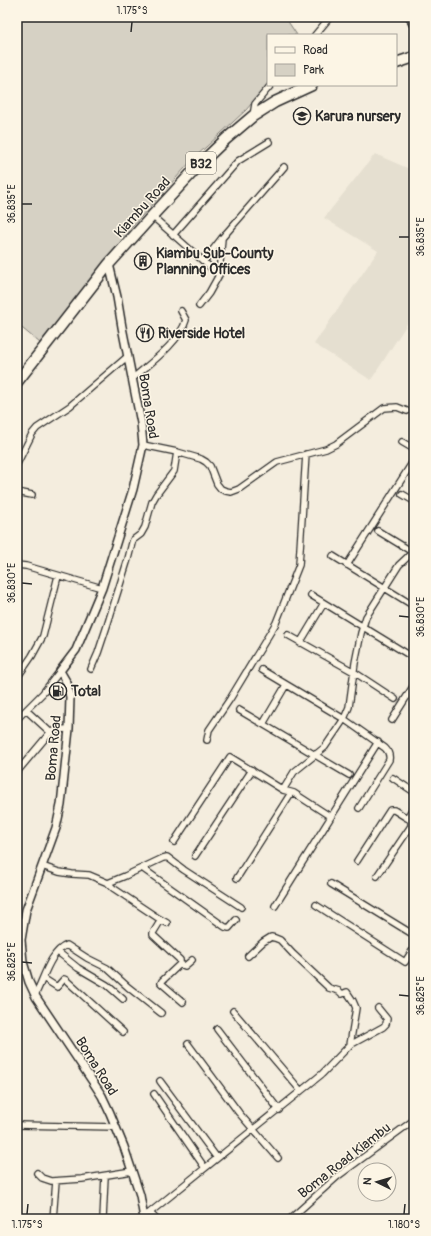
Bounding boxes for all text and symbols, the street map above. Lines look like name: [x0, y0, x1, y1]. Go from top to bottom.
text: 1.175°S: [117, 5, 148, 17]
legend: [267, 34, 397, 86]
text: Road: [303, 43, 328, 58]
text: Park: [303, 63, 324, 78]
school or university icon: Karura nursery: [292, 106, 312, 126]
place label: Karura nursery: [315, 108, 401, 125]
road number: B32: [186, 152, 216, 174]
street label: Kiambu Road: [111, 173, 174, 241]
text: 36.835°E: [6, 184, 18, 224]
text: 36.835°E: [415, 217, 427, 257]
place label: Kiambu Sub-County Planning Offices: [156, 245, 273, 278]
building icon: Kiambu Sub-County Planning Offices: [133, 251, 153, 271]
restaurant icon: Riverside Hotel: [135, 323, 155, 343]
place label: Riverside Hotel: [158, 325, 245, 342]
street label: Boma Road: [135, 372, 162, 440]
text: 36.830°E: [6, 563, 18, 603]
text: 36.830°E: [415, 597, 427, 637]
fuel station icon: Total: [48, 681, 68, 701]
place label: Total: [70, 683, 101, 700]
street label: Boma Road: [42, 714, 65, 782]
text: 36.825°E: [6, 942, 18, 982]
text: 36.825°E: [415, 976, 427, 1016]
street label: Boma Road: [72, 1034, 121, 1099]
street label: Boma Road Kiambu: [295, 1119, 394, 1202]
north arrow: [357, 1162, 397, 1202]
text: N: [361, 1176, 374, 1185]
text: 1.175°S: [12, 1219, 43, 1231]
text: 1.180°S: [388, 1219, 420, 1231]

